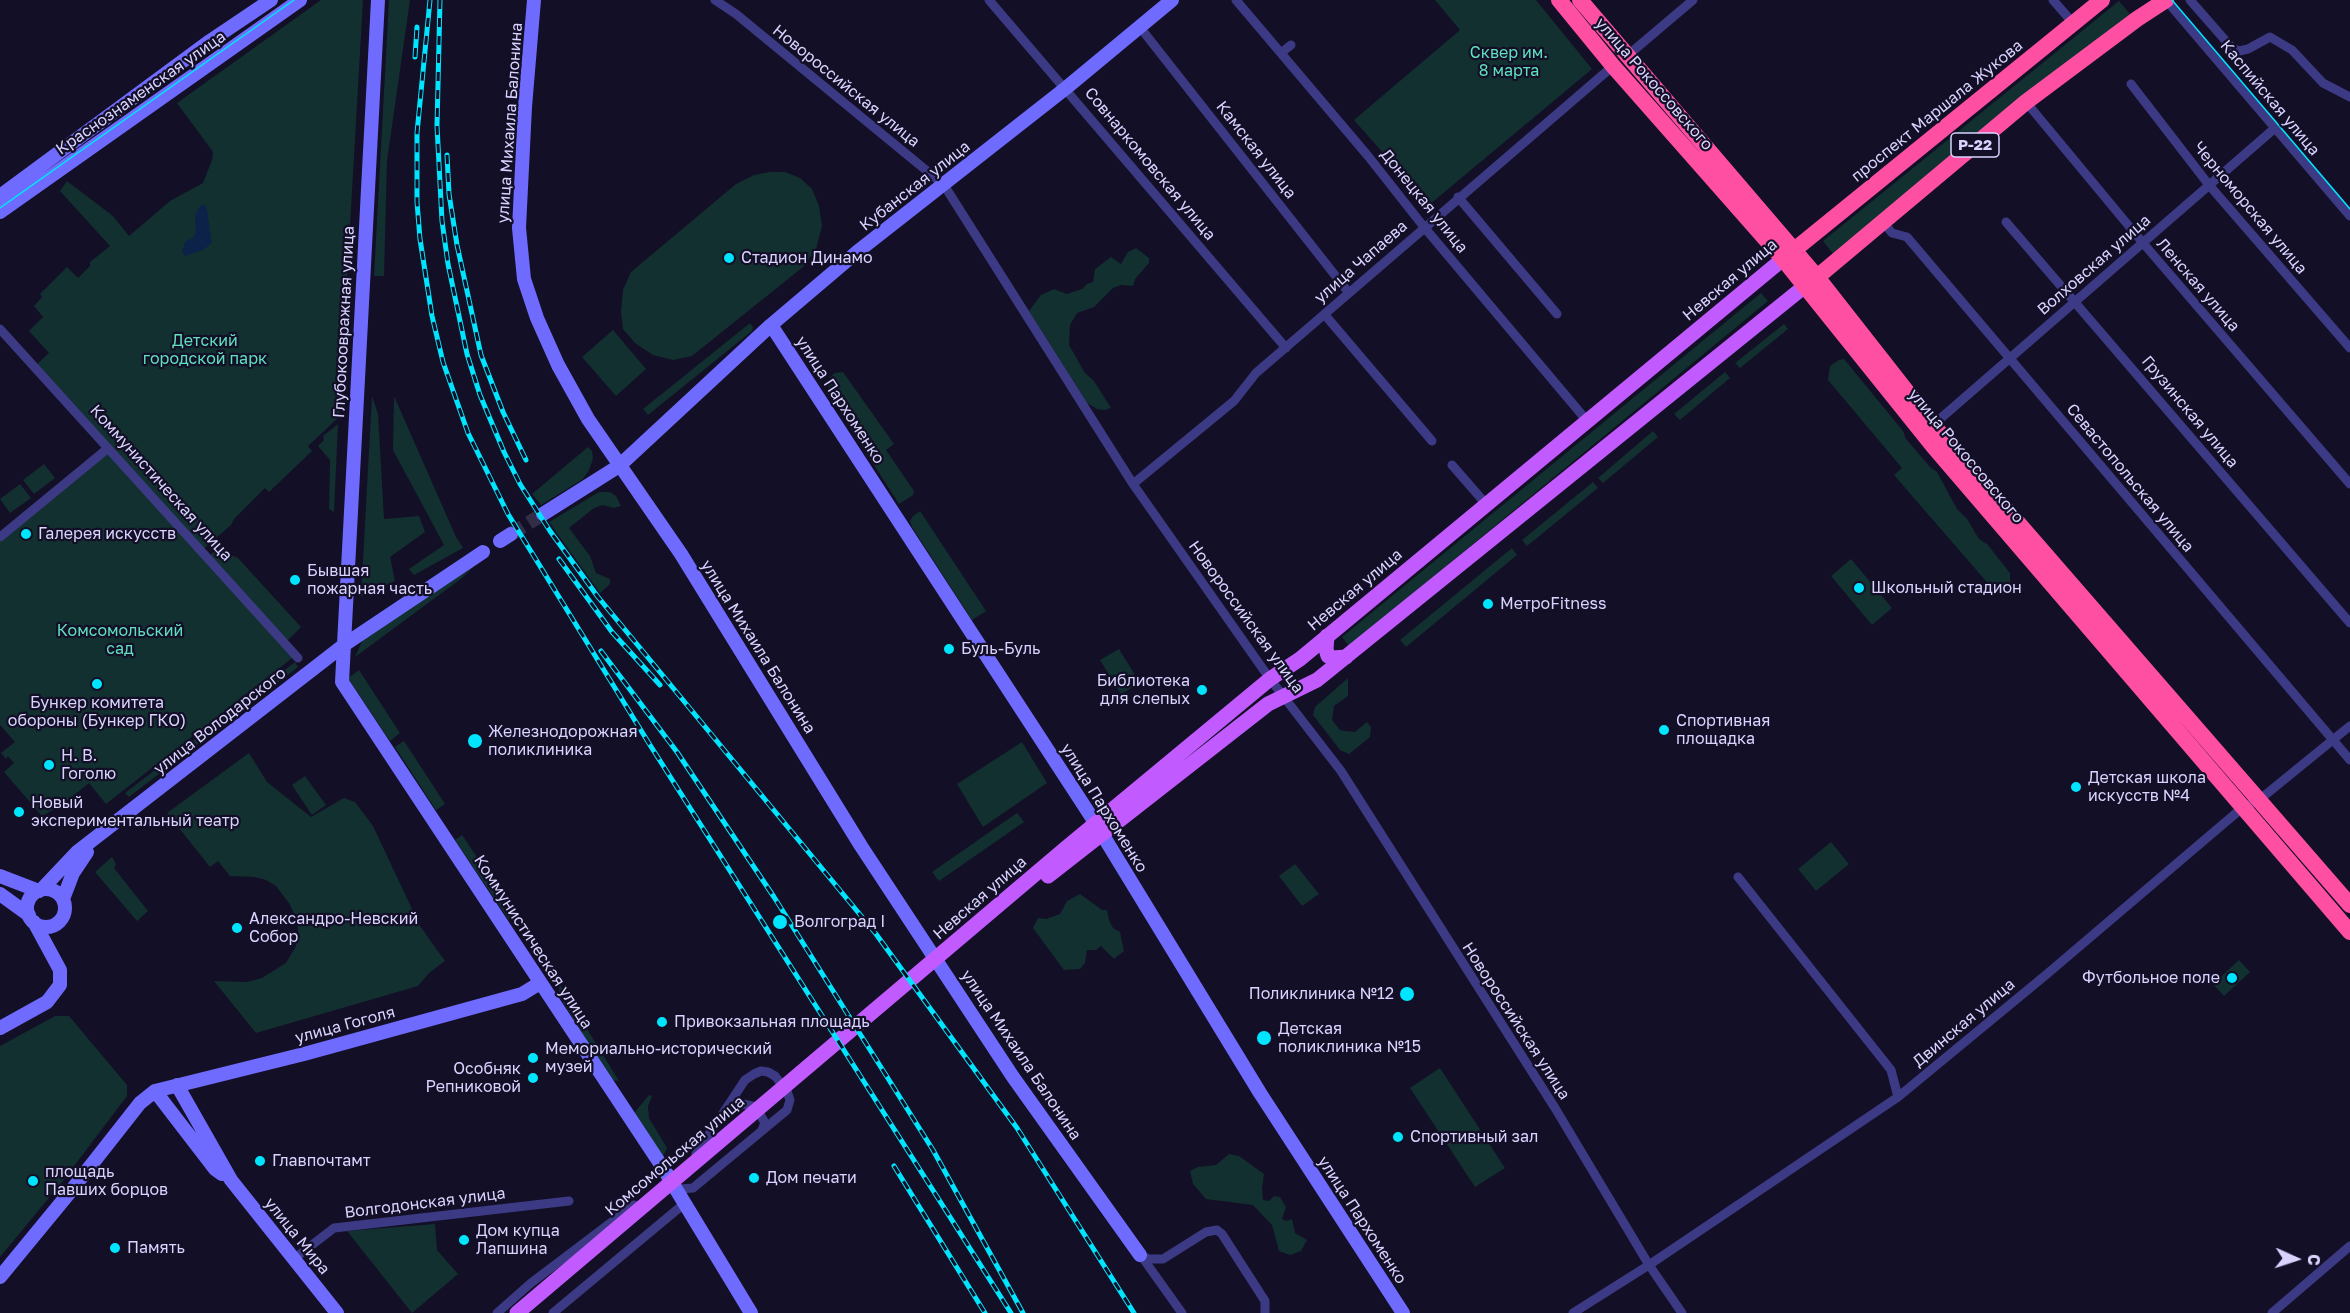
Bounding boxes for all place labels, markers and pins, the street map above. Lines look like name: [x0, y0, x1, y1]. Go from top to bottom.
place label: Стадион Динамо: [741, 248, 873, 268]
marker: Стадион Динамо: [722, 251, 736, 265]
place label: Галерея искусств: [38, 524, 176, 544]
marker: Галерея искусств: [19, 527, 33, 541]
place label: Бывшая пожарная часть: [307, 561, 432, 599]
marker: Бывшая пожарная часть: [288, 573, 302, 587]
place label: Школьный стадион: [1871, 578, 2022, 598]
marker: Школьный стадион: [1852, 581, 1866, 595]
place label: МетроFitness: [1500, 594, 1606, 614]
marker: МетроFitness: [1481, 597, 1495, 611]
place label: Буль-Буль: [961, 639, 1041, 659]
marker: Буль-Буль: [942, 642, 956, 656]
place label: Библиотека для слепых: [1097, 671, 1190, 709]
marker: Бункер комитета обороны (Бункер ГКО): [90, 677, 104, 691]
marker: Библиотека для слепых: [1195, 683, 1209, 697]
place label: Бункер комитета обороны (Бункер ГКО): [8, 693, 186, 731]
place label: Спортивная площадка: [1676, 711, 1770, 749]
place label: Железнодорожная поликлиника: [488, 722, 638, 760]
marker: Спортивная площадка: [1657, 723, 1671, 737]
marker: Железнодорожная поликлиника: [466, 732, 484, 750]
place label: Н. В. Гоголю: [61, 746, 116, 784]
marker: Н. В. Гоголю: [42, 758, 56, 772]
place label: Детская школа искусств №4: [2088, 768, 2206, 806]
marker: Детская школа искусств №4: [2069, 780, 2083, 794]
place label: Новый экспериментальный театр: [31, 793, 239, 831]
marker: Новый экспериментальный театр: [12, 805, 26, 819]
place label: Александро-Невский Собор: [249, 909, 418, 947]
place label: Волгоград I: [794, 912, 885, 932]
marker: Волгоград I: [771, 913, 789, 931]
marker: Александро-Невский Собор: [230, 921, 244, 935]
place label: Футбольное поле: [2082, 968, 2220, 988]
marker: Футбольное поле: [2225, 971, 2239, 985]
place label: Поликлиника №12: [1249, 984, 1394, 1004]
marker: Поликлиника №12: [1398, 985, 1416, 1003]
place label: Привокзальная площадь: [674, 1012, 870, 1032]
marker: Привокзальная площадь: [655, 1015, 669, 1029]
place label: Детская поликлиника №15: [1278, 1019, 1421, 1057]
marker: Детская поликлиника №15: [1255, 1029, 1273, 1047]
place label: Мемориально-исторический музей: [545, 1039, 772, 1077]
marker: Мемориально-исторический музей: [526, 1051, 540, 1065]
place label: Особняк Репниковой: [425, 1059, 521, 1097]
marker: Особняк Репниковой: [526, 1071, 540, 1085]
place label: Спортивный зал: [1410, 1127, 1538, 1147]
marker: Спортивный зал: [1391, 1130, 1405, 1144]
place label: Главпочтамт: [272, 1151, 371, 1171]
marker: Главпочтамт: [253, 1154, 267, 1168]
place label: площадь Павших борцов: [45, 1162, 168, 1200]
place label: Дом печати: [766, 1168, 857, 1188]
marker: Дом печати: [747, 1171, 761, 1185]
marker: площадь Павших борцов: [26, 1174, 40, 1188]
place label: Дом купца Лапшина: [476, 1221, 560, 1259]
marker: Дом купца Лапшина: [457, 1233, 471, 1247]
place label: Память: [127, 1238, 185, 1258]
marker: Память: [108, 1241, 122, 1255]

